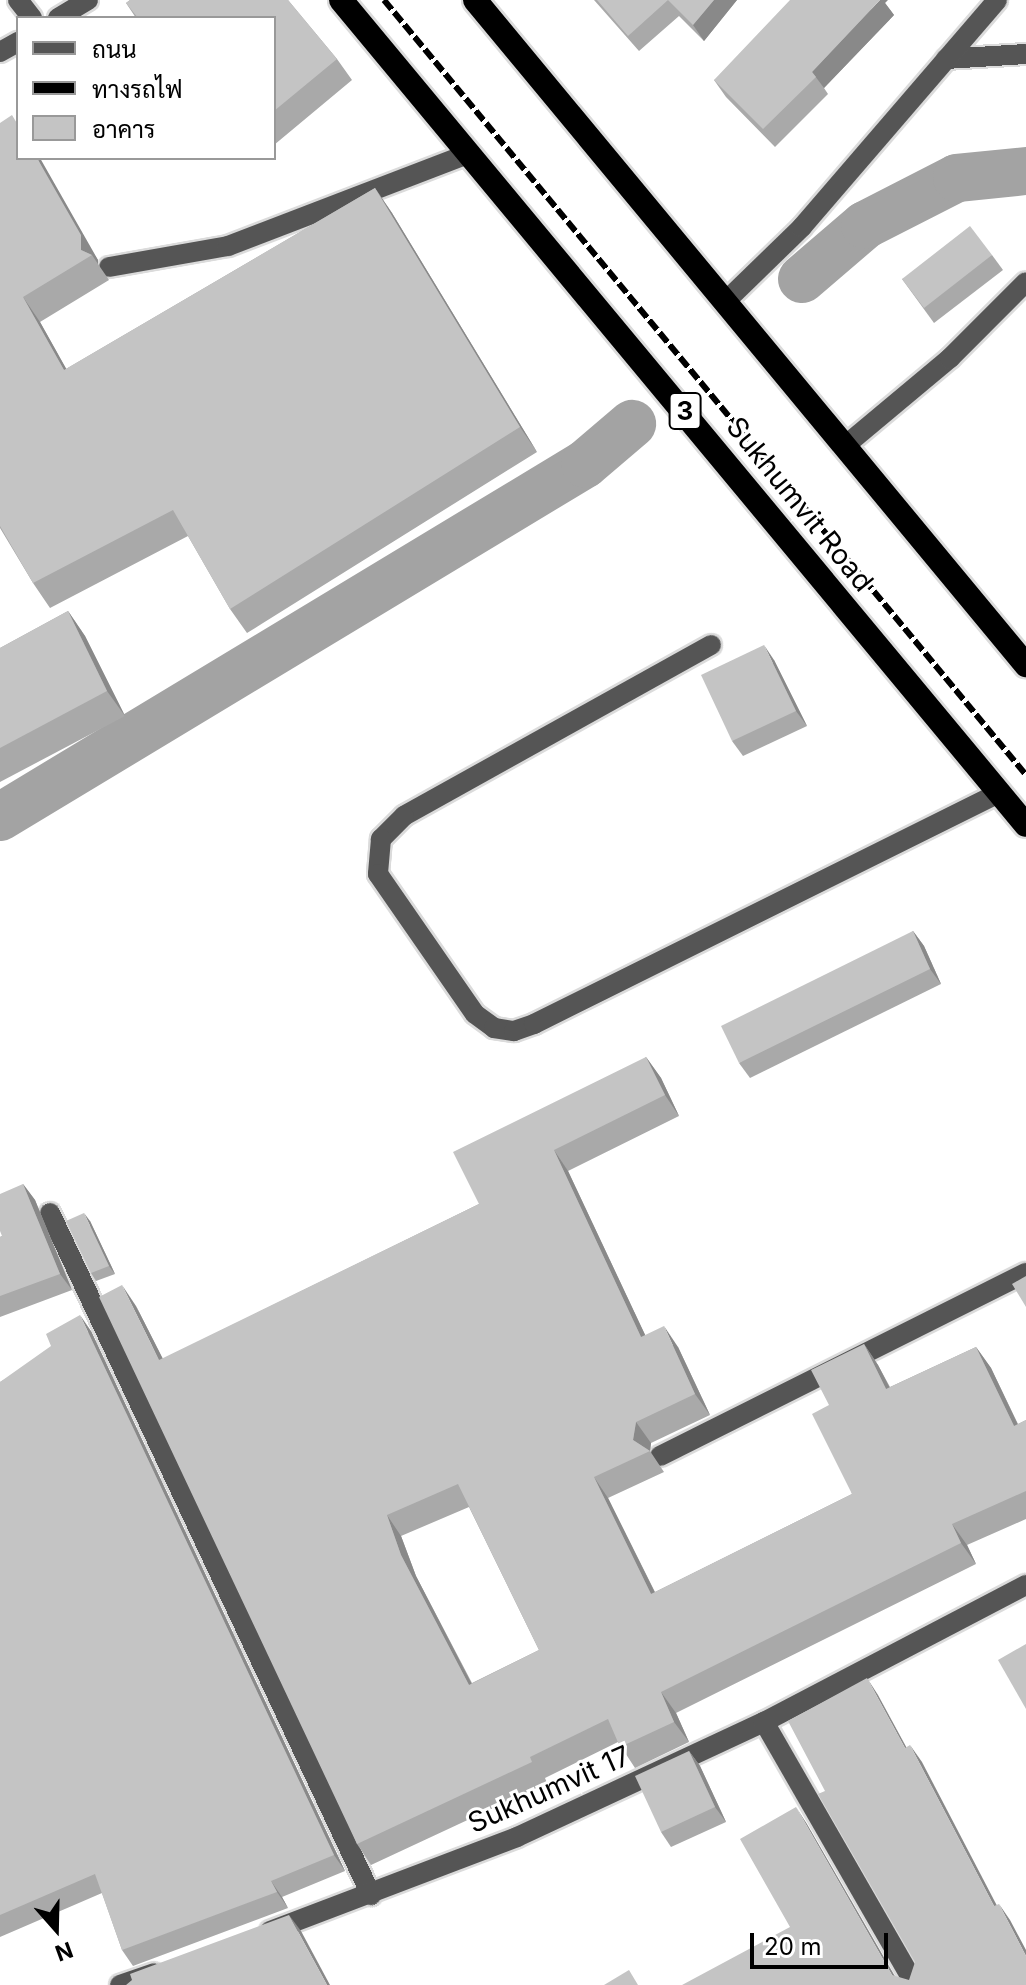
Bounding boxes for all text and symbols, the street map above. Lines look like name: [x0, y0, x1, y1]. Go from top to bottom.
legend: [16, 16, 276, 160]
text: ถนน: [92, 35, 137, 64]
text: ทางรถไฟ: [92, 75, 183, 104]
text: อาคาร: [92, 115, 155, 144]
road number: 3: [667, 389, 703, 433]
street label: Sukhumvit Road: [720, 410, 880, 598]
street label: Sukhumvit 17: [463, 1738, 635, 1840]
north arrow: [16, 1889, 96, 1969]
scale bar: [754, 1917, 892, 1967]
text: 20 m: [764, 1932, 822, 1961]
text: N: [52, 1936, 77, 1967]

